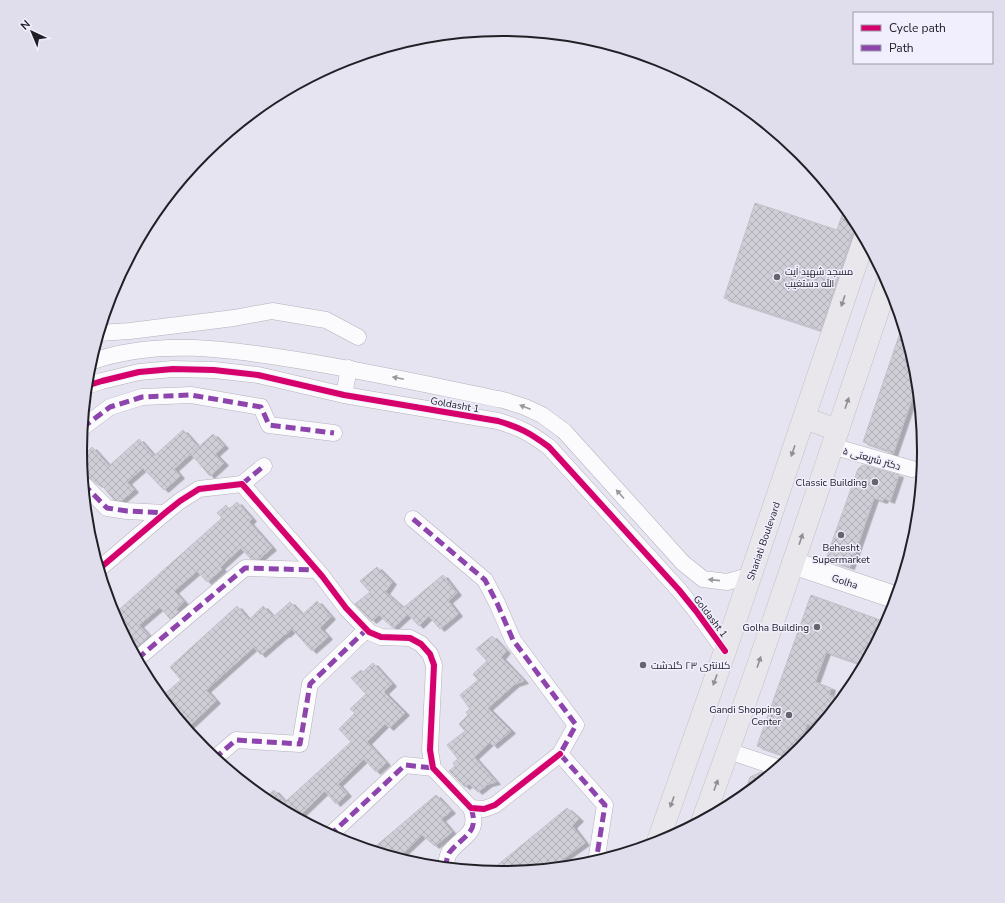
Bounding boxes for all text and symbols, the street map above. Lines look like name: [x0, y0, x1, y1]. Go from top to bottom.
north arrow: [12, 12, 52, 52]
legend: [853, 12, 993, 64]
text: N: [17, 17, 34, 33]
text: Cycle path: [889, 20, 946, 36]
text: Path: [889, 40, 914, 56]
place label: مسجد شهید آیت الله دستغیب: [785, 265, 853, 291]
marker: مسجد شهید آیت الله دستغیب: [772, 272, 782, 282]
one-way arrow: [840, 295, 846, 307]
one-way arrow: [392, 375, 405, 381]
street label: Goldasht 1: [429, 394, 480, 416]
one-way arrow: [844, 396, 850, 408]
one-way arrow: [519, 404, 531, 410]
street label: ۵ دکتر شریعتی: [841, 444, 902, 474]
one-way arrow: [790, 445, 796, 457]
place label: Classic Building: [796, 476, 867, 490]
marker: Classic Building: [870, 477, 880, 487]
one-way arrow: [616, 488, 625, 499]
street label: Shariati Boulevard: [744, 500, 784, 583]
marker: Behesht Supermarket: [836, 530, 846, 540]
one-way arrow: [798, 533, 804, 545]
place label: Behesht Supermarket: [812, 541, 870, 567]
street label: Golha: [830, 571, 860, 593]
one-way arrow: [708, 577, 720, 584]
street label: Goldasht 1: [690, 593, 731, 641]
place label: Golha Building: [742, 621, 809, 635]
marker: Golha Building: [812, 622, 822, 632]
one-way arrow: [756, 656, 762, 668]
place label: کلانتری ۲۳ گلدشت: [651, 659, 730, 673]
marker: کلانتری ۲۳ گلدشت: [638, 660, 648, 670]
one-way arrow: [712, 674, 718, 686]
place label: Gandi Shopping Center: [709, 703, 781, 729]
marker: Gandi Shopping Center: [784, 710, 794, 720]
one-way arrow: [713, 778, 719, 790]
one-way arrow: [668, 797, 674, 809]

